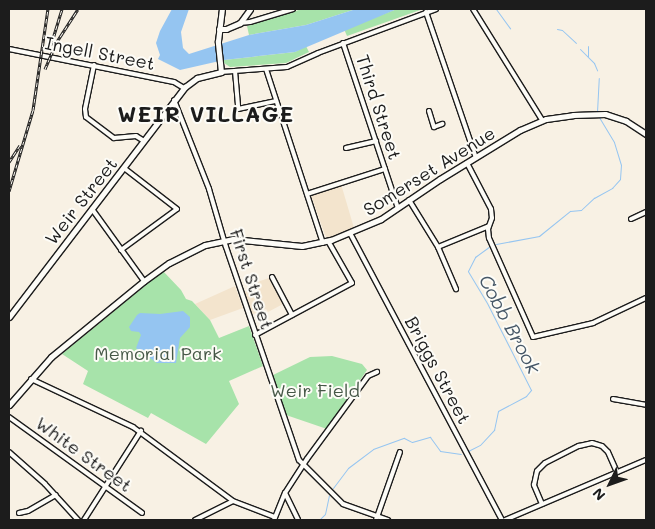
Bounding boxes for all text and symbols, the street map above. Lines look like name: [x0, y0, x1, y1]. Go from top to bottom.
street label: Ingell Street: [43, 32, 157, 74]
street label: Third Street: [352, 52, 406, 162]
district label: WEIR VILLAGE: [116, 101, 296, 127]
street label: Somerset Avenue: [359, 122, 499, 220]
street label: Weir Street: [40, 153, 122, 249]
street label: First Street: [226, 226, 278, 332]
water label: Cobb Brook: [474, 270, 546, 378]
street label: Briggs Street: [401, 313, 475, 427]
park label: Memorial Park: [94, 342, 222, 364]
park label: Weir Field: [270, 379, 360, 401]
street label: White Street: [32, 412, 136, 496]
north arrow: [585, 459, 635, 509]
text: N: [588, 484, 609, 505]

